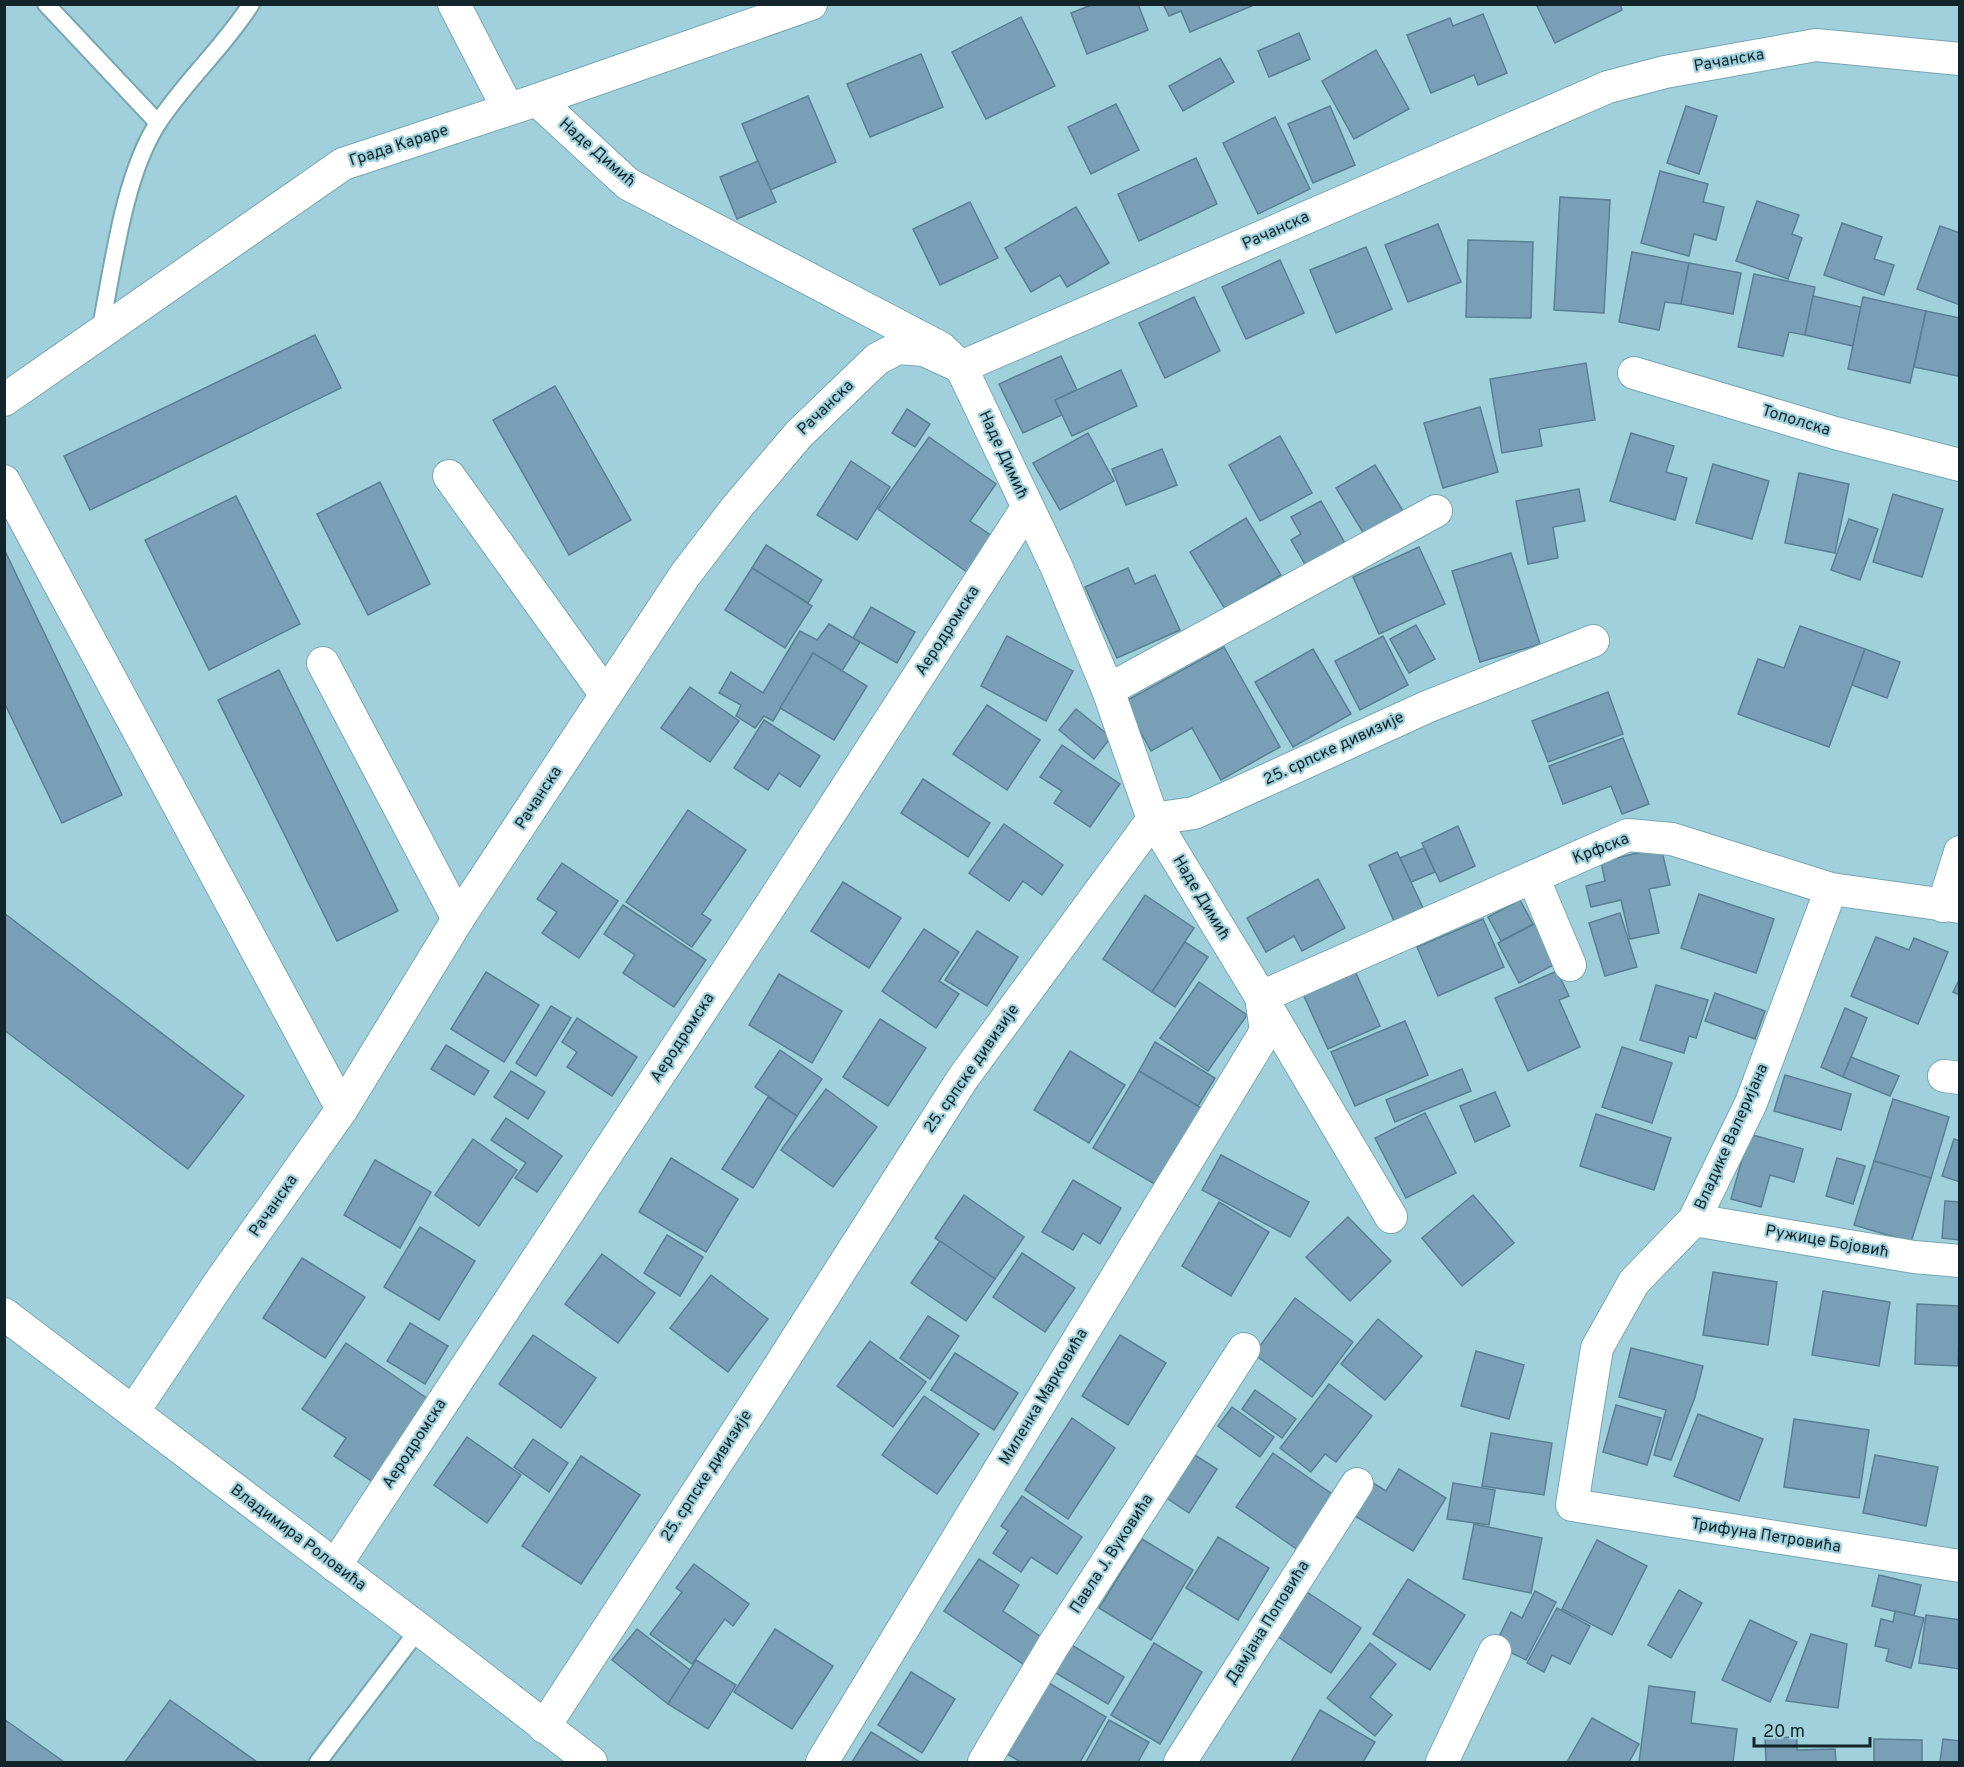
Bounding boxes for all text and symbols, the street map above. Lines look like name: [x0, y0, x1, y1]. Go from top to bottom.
street label: Рачанска: [1692, 45, 1766, 77]
street label: Наде Димић: [555, 114, 639, 192]
street label: Града Караре: [347, 121, 451, 171]
street label: Рачанска: [1239, 207, 1313, 255]
street label: Рачанска: [793, 376, 859, 440]
street label: Тополска: [1759, 401, 1833, 441]
street label: Наде Димић: [974, 408, 1032, 502]
street label: Аеродромска: [912, 582, 984, 680]
street label: 25. српске дивизије: [1261, 708, 1407, 790]
street label: Рачанска: [511, 763, 567, 833]
street label: Крфска: [1570, 829, 1632, 869]
street label: Наде Димић: [1168, 852, 1234, 944]
street label: Аеродромска: [647, 989, 719, 1087]
street label: 25. српске дивизије: [920, 1001, 1024, 1137]
street label: Владике Валеријана: [1691, 1061, 1773, 1213]
street label: Рачанска: [245, 1171, 303, 1241]
street label: Ружице Бојовић: [1764, 1221, 1890, 1263]
street label: Миленка Марковића: [995, 1325, 1093, 1469]
street label: Аеродромска: [379, 1395, 451, 1493]
street label: 25. српске дивизије: [657, 1407, 757, 1545]
street label: Владимира Роловића: [226, 1480, 370, 1596]
street label: Павла Ј. Вуковића: [1066, 1491, 1158, 1617]
street label: Трифуна Петровића: [1690, 1514, 1842, 1558]
street label: Дамјана Поповића: [1222, 1557, 1314, 1689]
scale bar: [1754, 1710, 1870, 1748]
text: 20 m: [1763, 1721, 1805, 1744]

